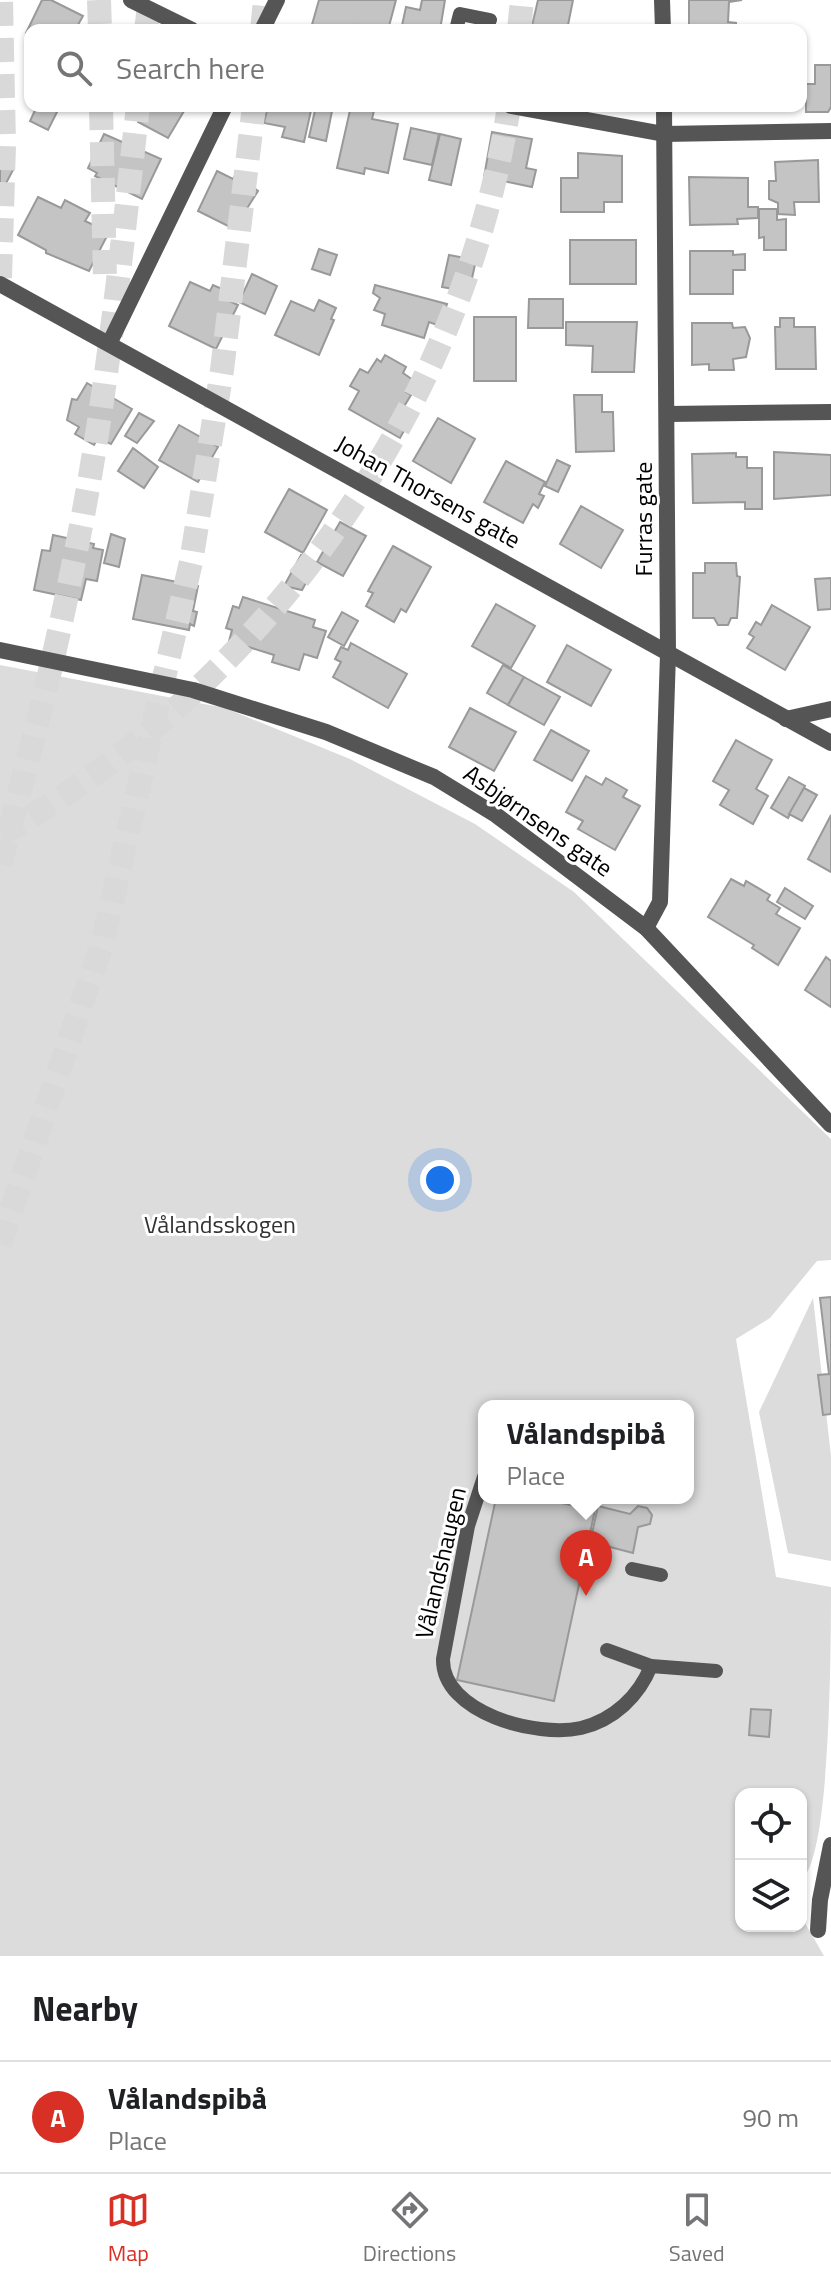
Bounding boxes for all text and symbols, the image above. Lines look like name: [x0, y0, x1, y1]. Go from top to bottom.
search box: [24, 24, 807, 112]
text: Search here: [116, 45, 265, 91]
icon: search: [52, 46, 96, 90]
street label: Johan Thorsens gate: [329, 425, 528, 557]
street label: Furras gate: [625, 462, 661, 576]
street label: Asbjørnsens gate: [457, 755, 620, 885]
your location: [420, 1160, 460, 1200]
park label: Vålandsskogen: [144, 1206, 296, 1242]
popup: [478, 1400, 694, 1504]
text: Vålandspibå: [506, 1410, 666, 1456]
text: Place: [506, 1456, 565, 1495]
street label: Vålandshaugen: [405, 1483, 475, 1642]
pin: A: [560, 1530, 612, 1596]
map controls: [735, 1788, 807, 1932]
button: locate: [735, 1788, 807, 1860]
button: layers: [735, 1860, 807, 1932]
text: Nearby: [32, 1982, 138, 2034]
text: Vålandspibå: [108, 2075, 267, 2121]
text: A: [50, 2098, 66, 2137]
text: 90 m: [742, 2098, 799, 2137]
text: Place: [108, 2121, 167, 2160]
tab: Map: [106, 2188, 150, 2270]
tab: Directions: [363, 2188, 456, 2270]
tab: Saved: [669, 2188, 725, 2270]

